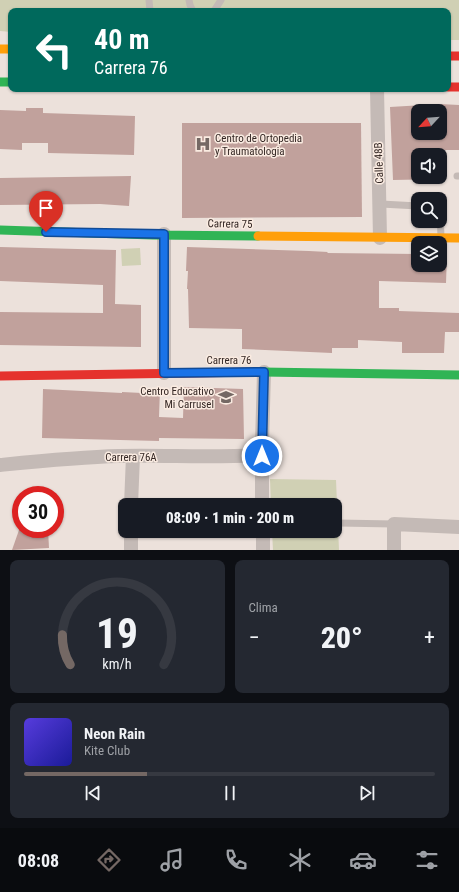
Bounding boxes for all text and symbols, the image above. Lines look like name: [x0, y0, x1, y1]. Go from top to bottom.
text: 40 m: [94, 23, 150, 56]
icon: left: [28, 24, 80, 76]
text: Carrera 76: [94, 57, 168, 78]
north arrow: [411, 104, 447, 140]
map controls: [411, 104, 447, 272]
place label: Centro de Ortopedia y Traumatologia: [215, 132, 302, 158]
hospital icon: Centro de Ortopedia y Traumatologia: [194, 135, 212, 153]
street label: Calle 48B: [372, 142, 386, 184]
button: sound: [411, 148, 447, 184]
pin: [29, 191, 63, 232]
button: search: [411, 192, 447, 228]
icon: arrive: [35, 197, 57, 219]
street label: Carrera 75: [207, 217, 253, 231]
button: layers: [411, 236, 447, 272]
street label: Carrera 76: [206, 354, 252, 367]
place label: Centro Educativo Mi Carrusel: [140, 385, 214, 411]
school or university icon: Centro Educativo Mi Carrusel: [217, 388, 235, 406]
position arrow: [241, 435, 283, 477]
street label: Carrera 76A: [105, 451, 157, 464]
speed limit sign: 30: [12, 486, 64, 538]
text: 08:09 · 1 min · 200 m: [166, 509, 294, 527]
text: Clima: [249, 600, 278, 615]
text: 19: [96, 608, 138, 657]
text: 20°: [321, 620, 363, 655]
text: −: [249, 625, 260, 650]
text: +: [424, 625, 435, 650]
text: km/h: [103, 655, 132, 671]
text: Neon Rain: [84, 725, 145, 743]
text: Kite Club: [84, 743, 130, 758]
icon: previous: [82, 782, 104, 804]
icon: pause: [219, 782, 241, 804]
icon: next: [356, 782, 378, 804]
icon: directions: [95, 846, 123, 874]
icon: music: [158, 846, 186, 874]
icon: phone: [222, 846, 250, 874]
icon: climate: [286, 846, 314, 874]
icon: car: [349, 846, 377, 874]
icon: filters: [413, 846, 441, 874]
text: 08:08: [18, 850, 59, 871]

